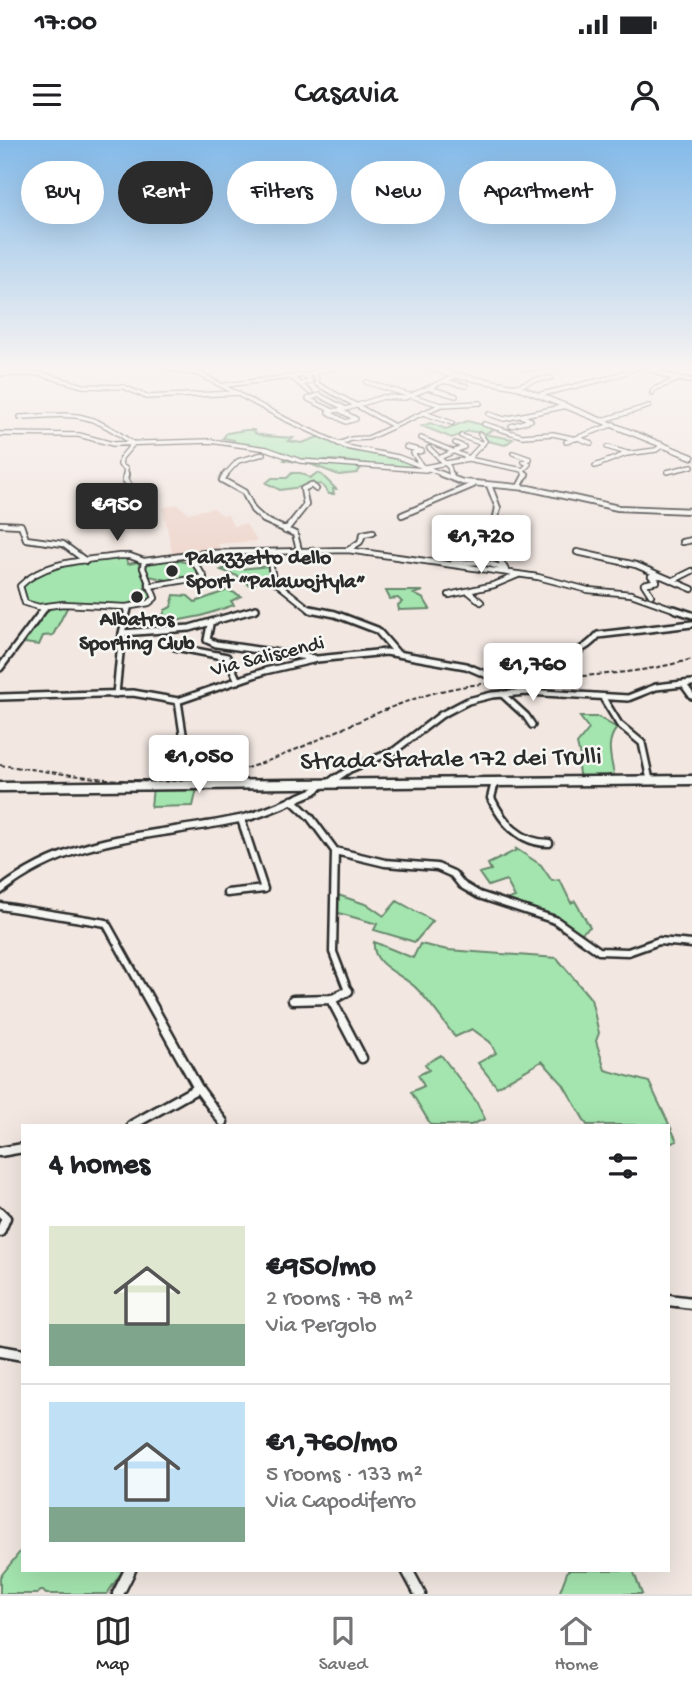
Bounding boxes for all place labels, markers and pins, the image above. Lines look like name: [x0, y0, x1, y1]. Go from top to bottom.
pin: €950: [76, 484, 158, 543]
pin: €1,720: [424, 516, 538, 575]
place label: Palazzetto dello Sport “Palawojtyla”: [185, 547, 366, 596]
marker: Palazzetto dello Sport “Palawojtyla”: [164, 563, 180, 579]
marker: Albatros Sporting Club: [129, 589, 145, 605]
place label: Albatros Sporting Club: [79, 609, 195, 658]
pin: €1,760: [476, 644, 590, 703]
pin: €1,050: [142, 736, 256, 795]

